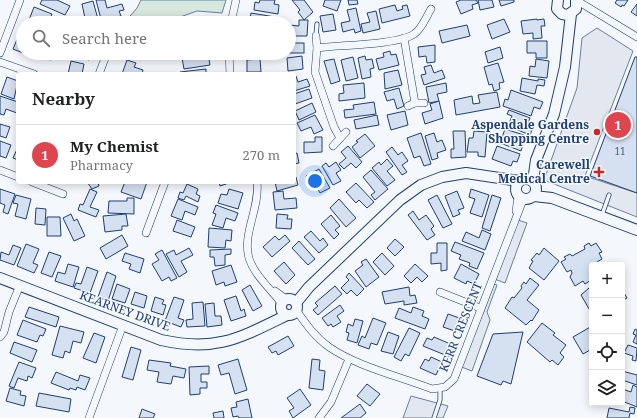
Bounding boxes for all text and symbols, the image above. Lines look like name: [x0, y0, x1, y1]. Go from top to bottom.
search box: [16, 16, 296, 60]
icon: search: [30, 27, 52, 49]
text: Search here: [62, 28, 147, 48]
text: Nearby: [32, 87, 95, 110]
pin: 1: [605, 110, 631, 140]
place label: Aspendale Gardens Shopping Centre: [471, 116, 589, 147]
marker: Aspendale Gardens Shopping Centre: [592, 127, 602, 137]
text: My Chemist: [70, 136, 159, 156]
house number: 11: [614, 144, 626, 158]
text: 1: [41, 146, 49, 164]
text: 270 m: [243, 146, 280, 164]
text: Pharmacy: [70, 156, 133, 174]
place label: Carewell Medical Centre: [498, 156, 591, 187]
marker: Carewell Medical Centre: [593, 166, 605, 178]
your location: [305, 171, 325, 191]
map controls: [589, 262, 625, 406]
button: +: [589, 262, 625, 298]
street label: KERR CRESCENT: [435, 279, 487, 374]
street label: KEARNEY DRIVE: [77, 286, 173, 335]
button: −: [589, 298, 625, 334]
button: locate: [589, 334, 625, 370]
button: layers: [589, 370, 625, 406]

